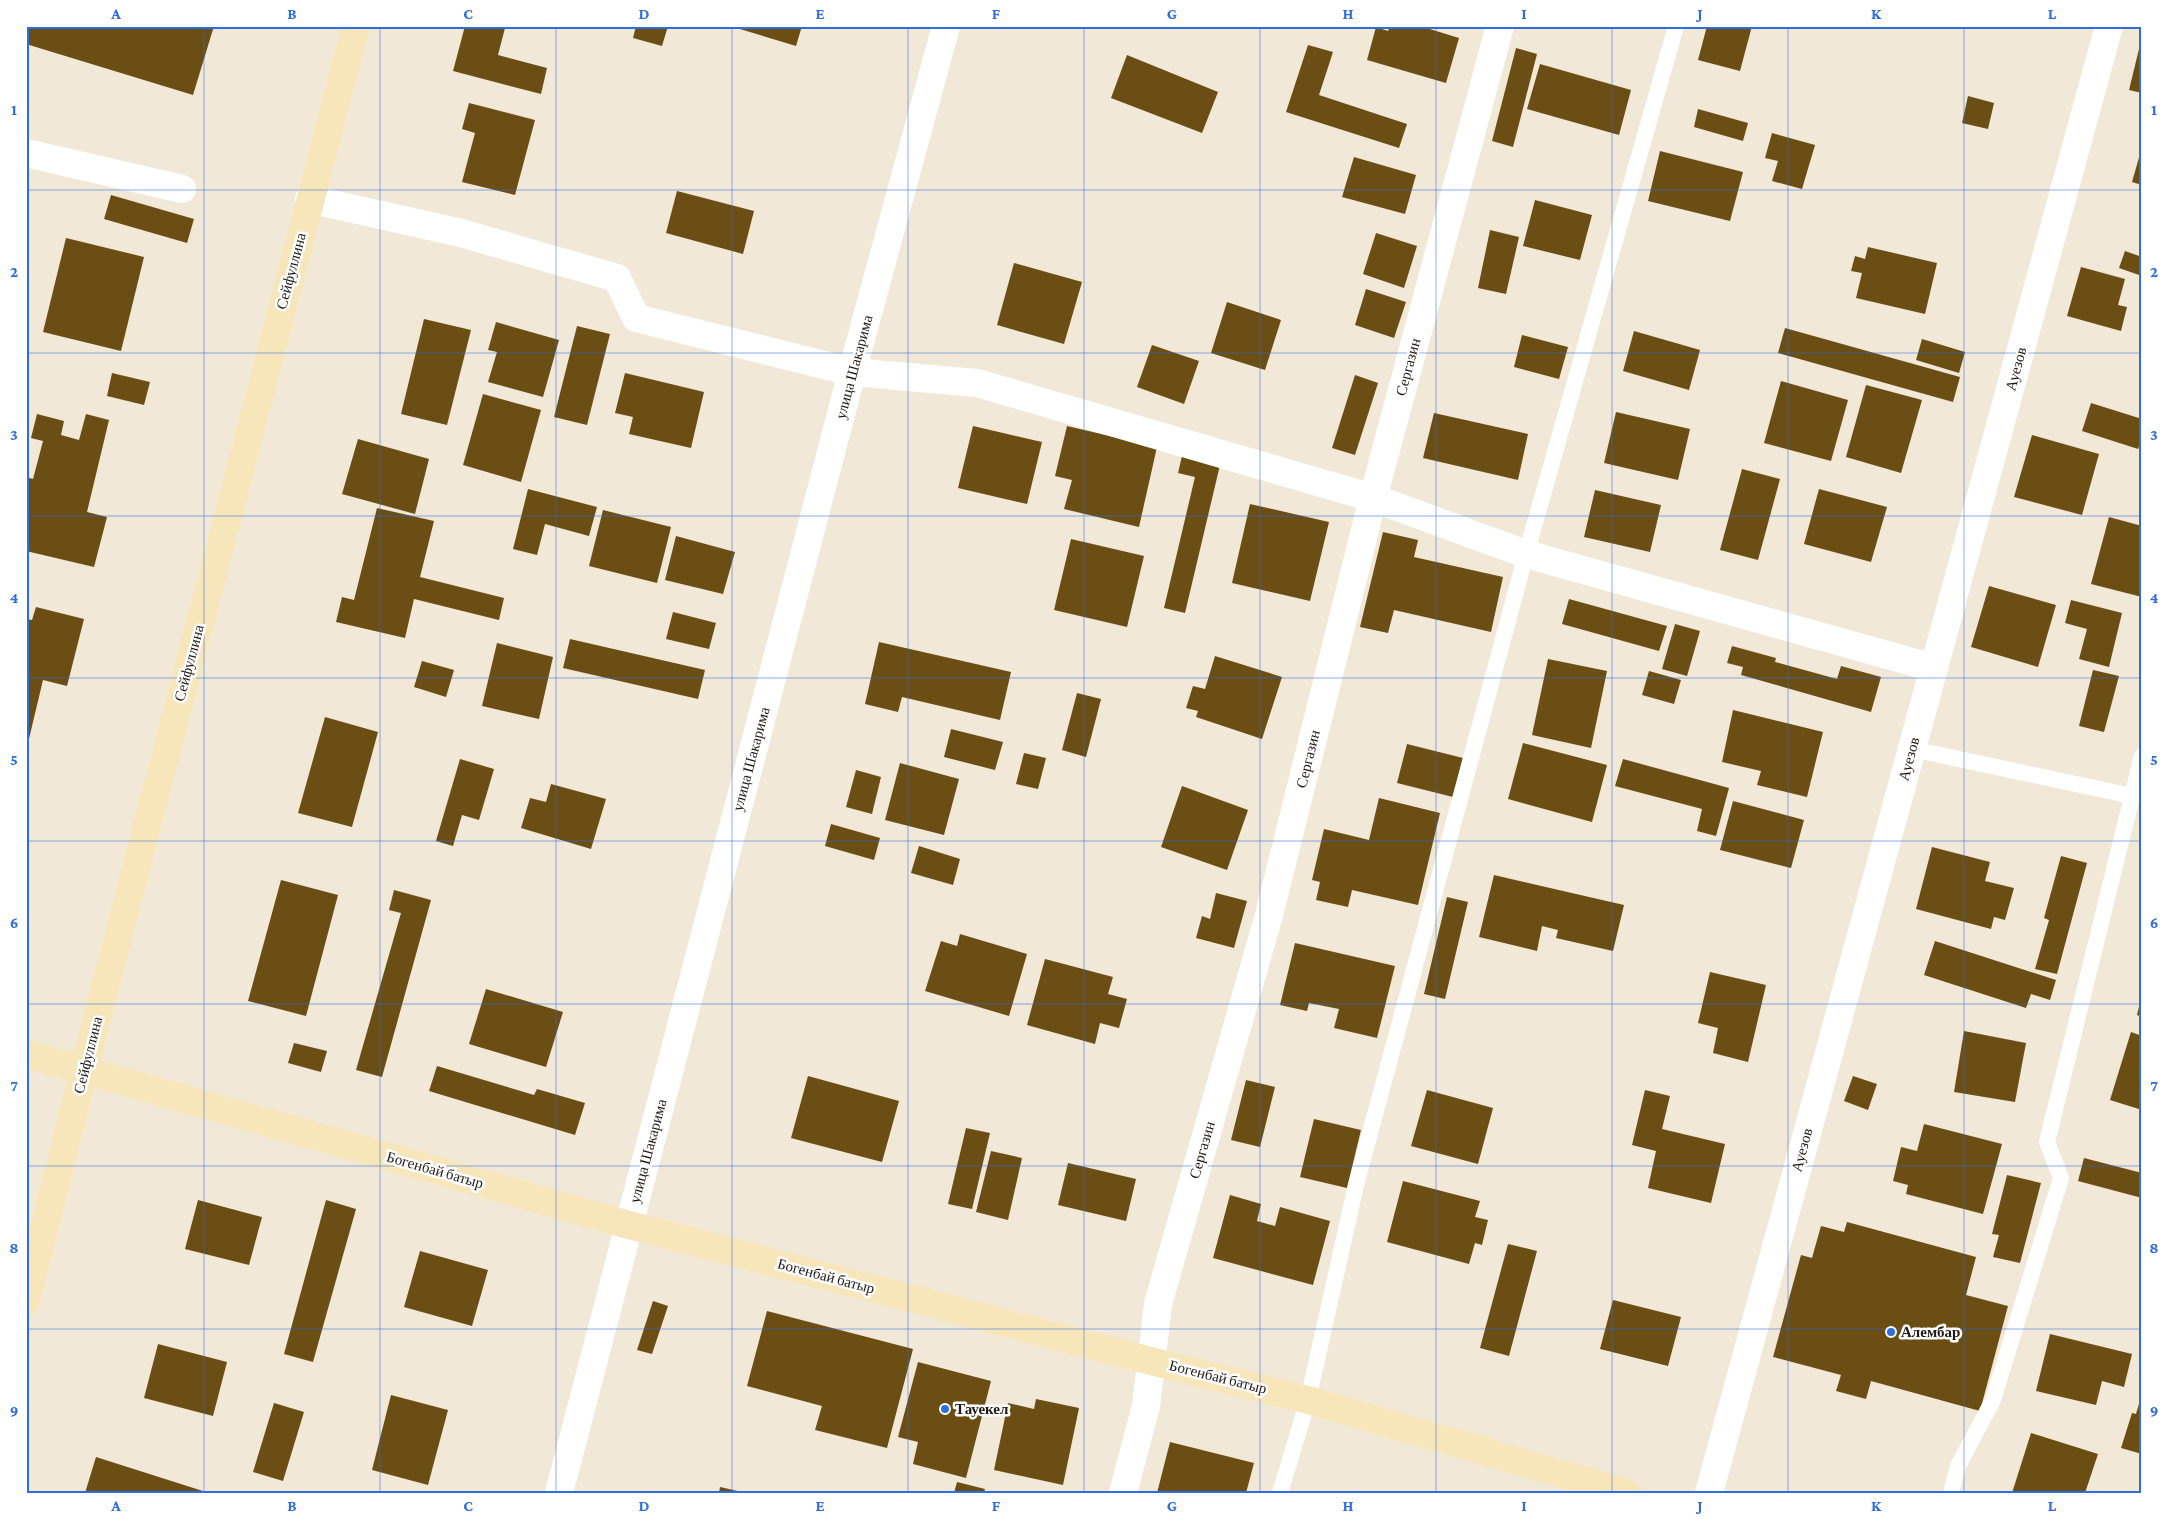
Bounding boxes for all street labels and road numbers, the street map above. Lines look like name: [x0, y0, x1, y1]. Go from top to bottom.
street label: Сейфуллина: [273, 231, 309, 311]
street label: улица Шакарима: [832, 313, 876, 421]
street label: Сергазин: [1393, 336, 1423, 398]
street label: Ауезов: [2002, 345, 2030, 393]
street label: Сейфуллина: [171, 623, 207, 703]
street label: улица Шакарима: [729, 705, 773, 813]
street label: Сергазин: [1293, 728, 1323, 790]
street label: Ауезов: [1895, 735, 1923, 783]
street label: Сейфуллина: [71, 1015, 105, 1095]
street label: улица Шакарима: [626, 1097, 670, 1205]
street label: Сергазин: [1186, 1119, 1218, 1181]
street label: Ауезов: [1788, 1126, 1816, 1174]
street label: Богенбай батыр: [385, 1149, 485, 1191]
street label: Богенбай батыр: [776, 1255, 876, 1297]
street label: Богенбай батыр: [1168, 1357, 1268, 1397]

